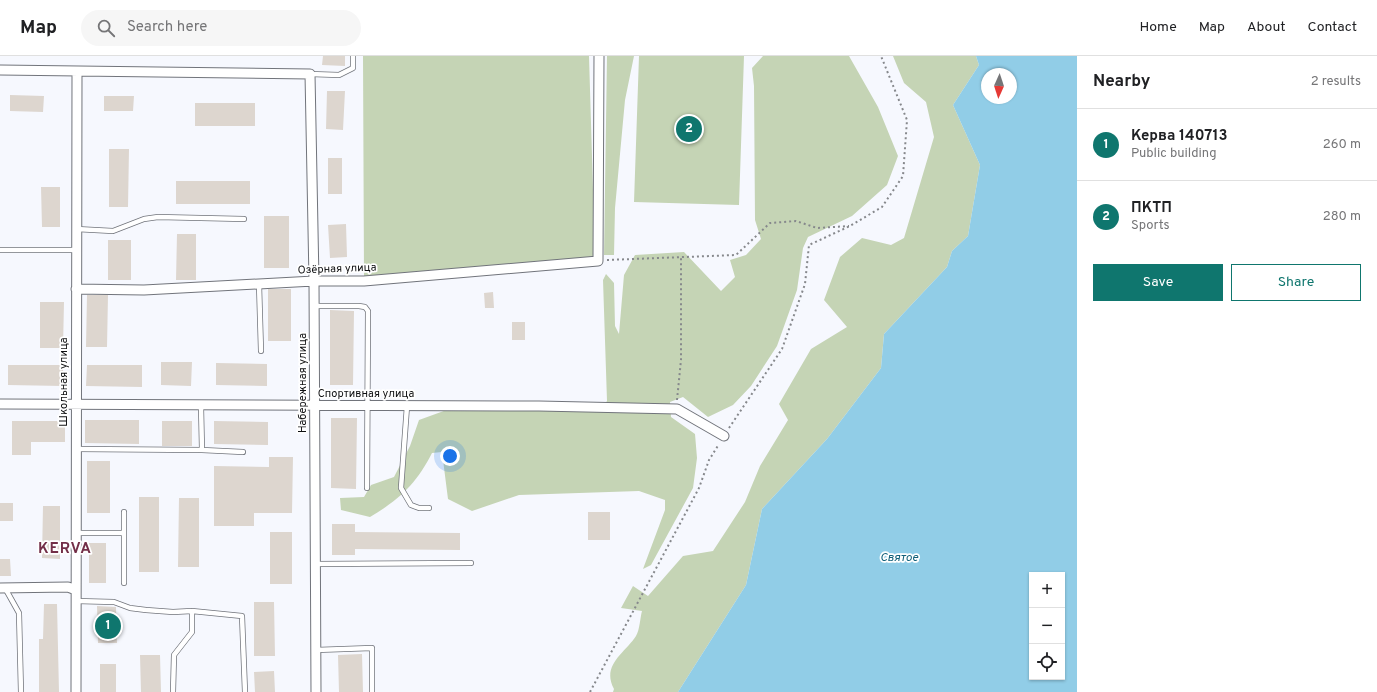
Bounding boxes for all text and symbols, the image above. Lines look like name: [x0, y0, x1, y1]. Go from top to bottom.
search box: [81, 10, 361, 46]
text: Map: [20, 16, 57, 40]
icon: search: [95, 17, 117, 39]
text: Search here: [127, 18, 207, 37]
text: Home: [1140, 19, 1177, 36]
text: Map: [1199, 19, 1225, 36]
text: About: [1247, 19, 1286, 36]
text: Contact: [1308, 19, 1357, 36]
north arrow: [981, 68, 1017, 104]
text: Nearby: [1093, 71, 1150, 93]
text: 2 results: [1311, 74, 1361, 90]
pin: 2: [676, 114, 702, 144]
text: Керва 140713: [1131, 127, 1228, 146]
text: 1: [1103, 137, 1109, 153]
text: 260 m: [1323, 137, 1361, 153]
text: Public building: [1131, 146, 1217, 162]
text: ПКТП: [1131, 199, 1172, 218]
text: 2: [1102, 209, 1110, 225]
text: 280 m: [1323, 209, 1361, 225]
text: Sports: [1131, 218, 1170, 234]
street label: Озёрная улица: [297, 261, 377, 277]
button: Save: [1093, 264, 1223, 301]
button: Share: [1231, 264, 1361, 301]
street label: Набережная улица: [296, 333, 310, 433]
street label: Школьная улица: [57, 337, 71, 427]
street label: Спортивная улица: [318, 387, 414, 401]
your location: [440, 446, 460, 466]
district label: KERVA: [38, 540, 92, 559]
water label: Святое: [880, 550, 919, 566]
map controls: [1029, 572, 1065, 680]
button: +: [1029, 572, 1065, 608]
button: −: [1029, 608, 1065, 644]
pin: 1: [95, 611, 121, 641]
button: locate: [1029, 644, 1065, 680]

